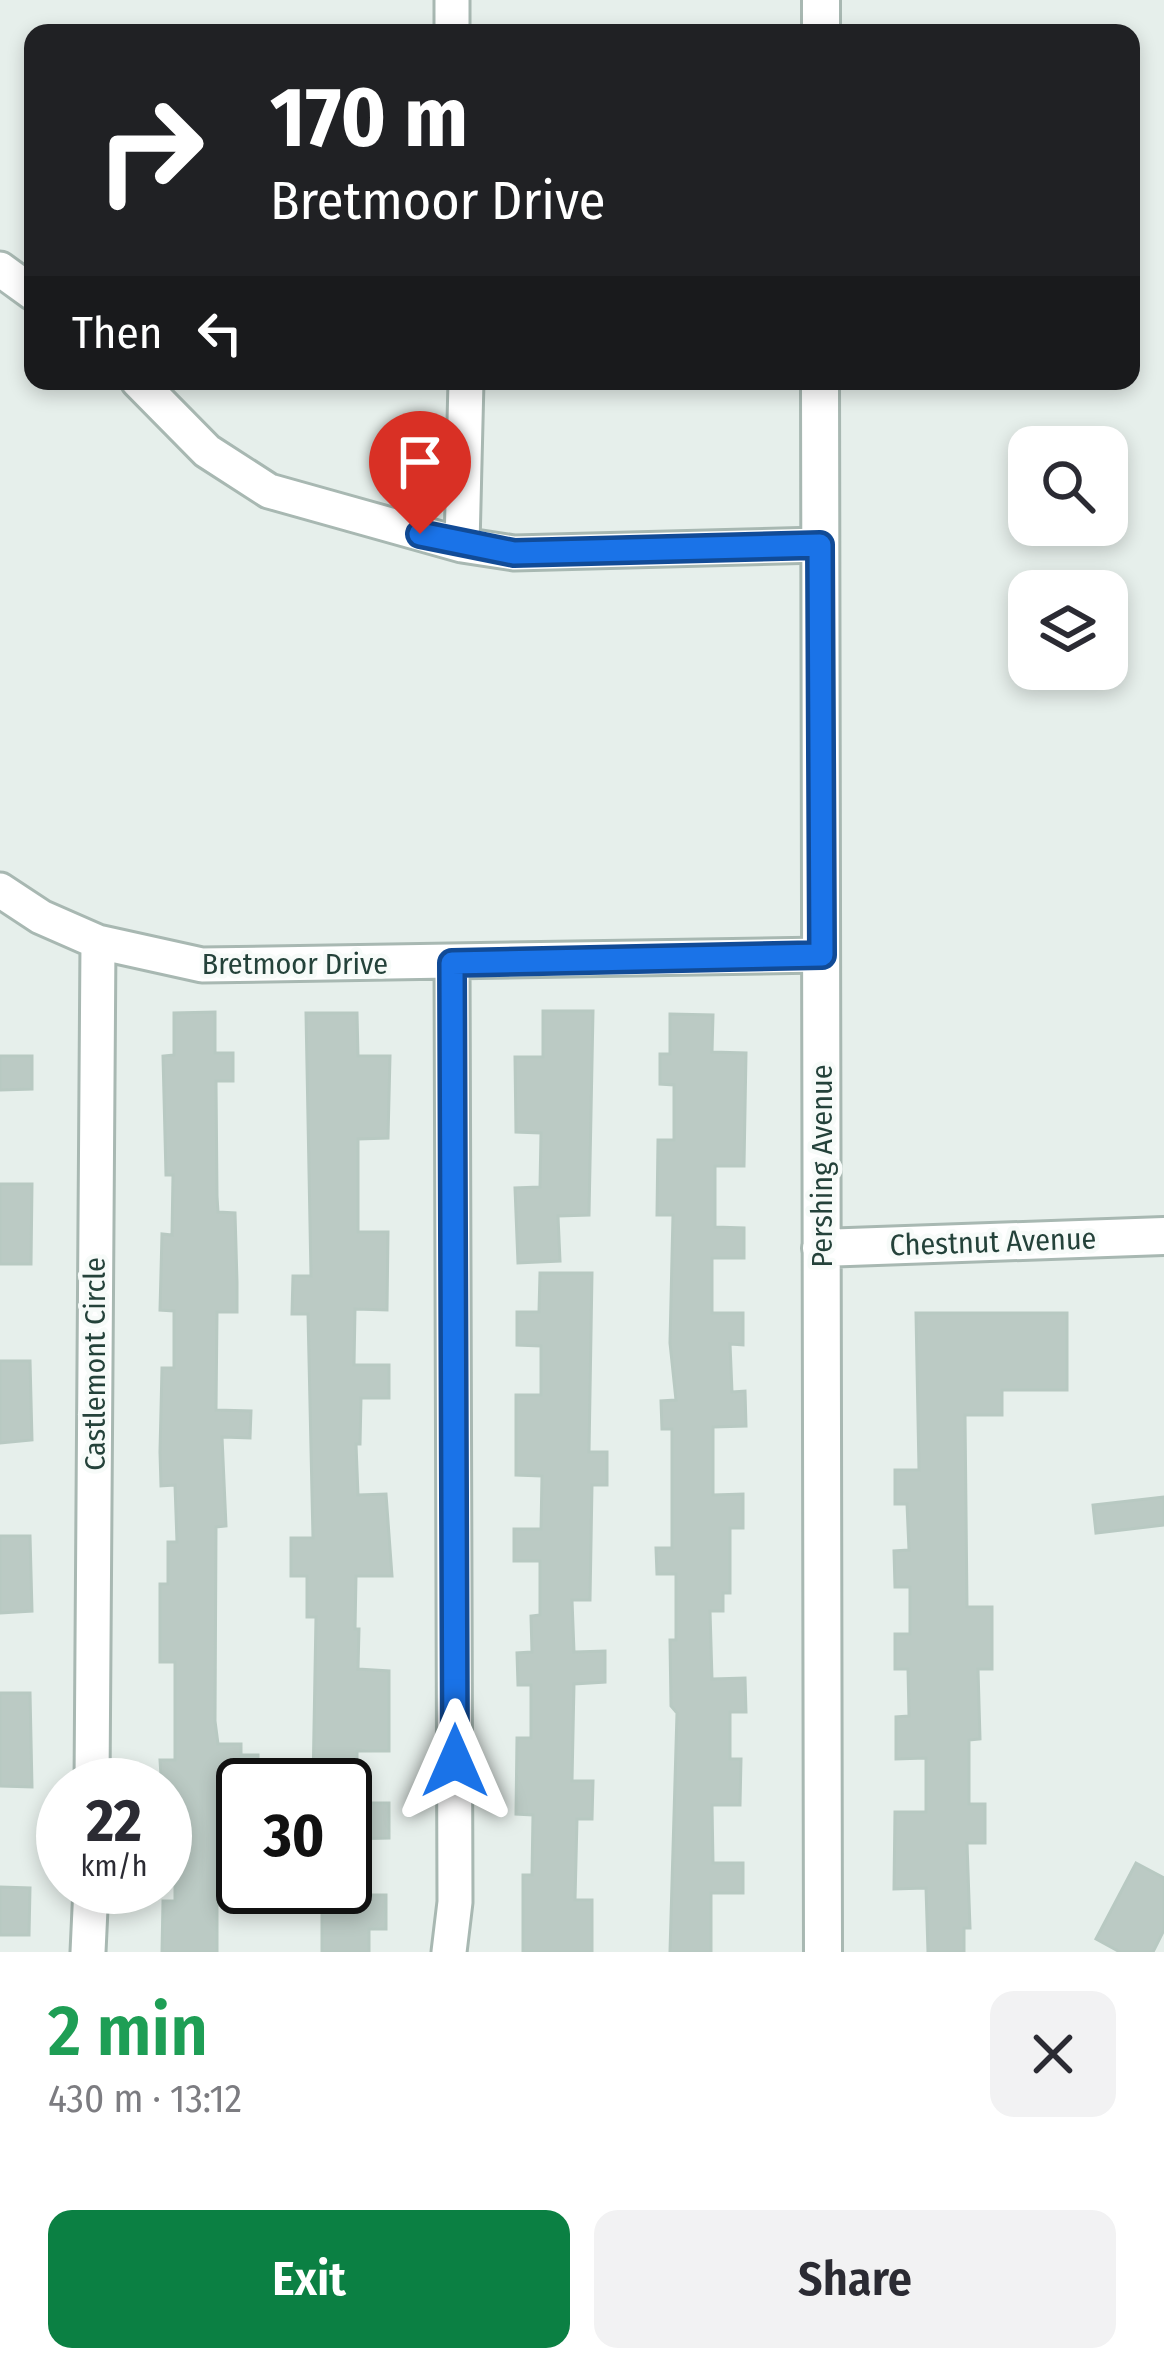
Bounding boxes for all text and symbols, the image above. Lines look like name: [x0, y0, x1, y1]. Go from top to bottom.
text: 170 m: [270, 67, 468, 168]
icon: right: [72, 72, 228, 228]
text: Bretmoor Drive: [270, 169, 605, 233]
icon: left: [187, 300, 253, 366]
text: Then: [72, 306, 163, 360]
pin: [369, 411, 471, 534]
map controls: [1008, 426, 1128, 690]
button: search: [1008, 426, 1128, 546]
icon: arrive: [387, 429, 453, 495]
button: layers: [1008, 570, 1128, 690]
street label: Bretmoor Drive: [202, 946, 388, 982]
street label: Pershing Avenue: [804, 1065, 840, 1267]
street label: Chestnut Avenue: [889, 1220, 1097, 1264]
street label: Castlemont Circle: [77, 1257, 113, 1471]
position arrow: [392, 1698, 518, 1824]
speed limit sign: 30: [216, 1758, 372, 1914]
text: 22: [86, 1785, 142, 1857]
text: km/h: [81, 1848, 147, 1884]
text: 2 min: [48, 1988, 208, 2074]
button: close: [990, 1991, 1116, 2117]
text: 430 m · 13:12: [48, 2076, 242, 2122]
button: Exit: [48, 2210, 570, 2348]
button: Share: [594, 2210, 1116, 2348]

